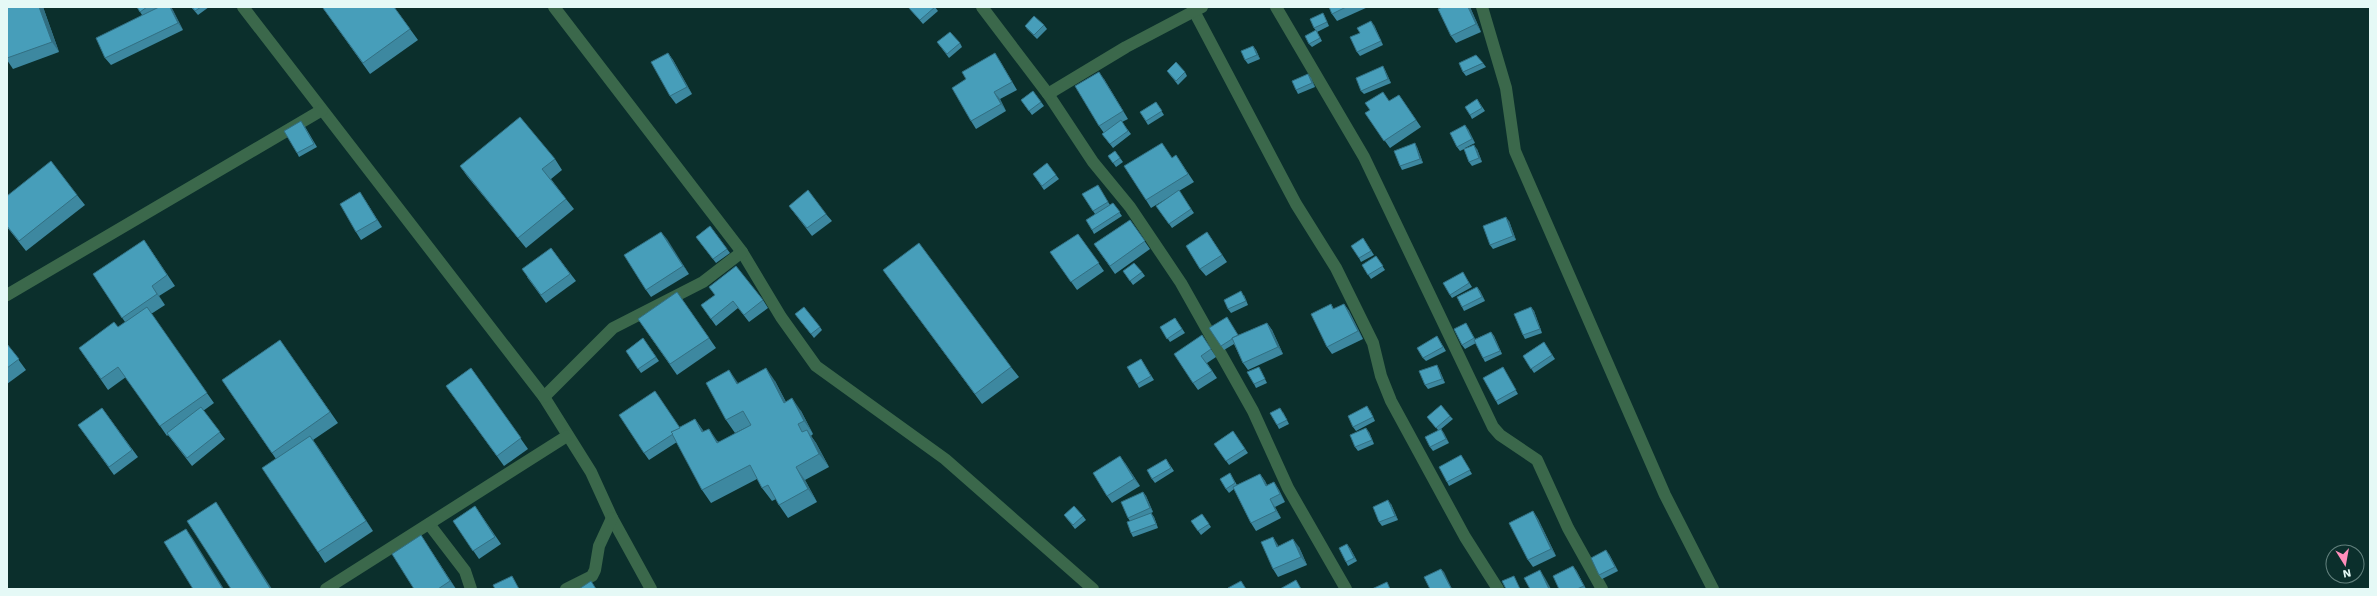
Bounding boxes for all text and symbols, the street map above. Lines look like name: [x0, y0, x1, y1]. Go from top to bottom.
north arrow: [2325, 544, 2365, 584]
text: N: [2342, 566, 2352, 580]

